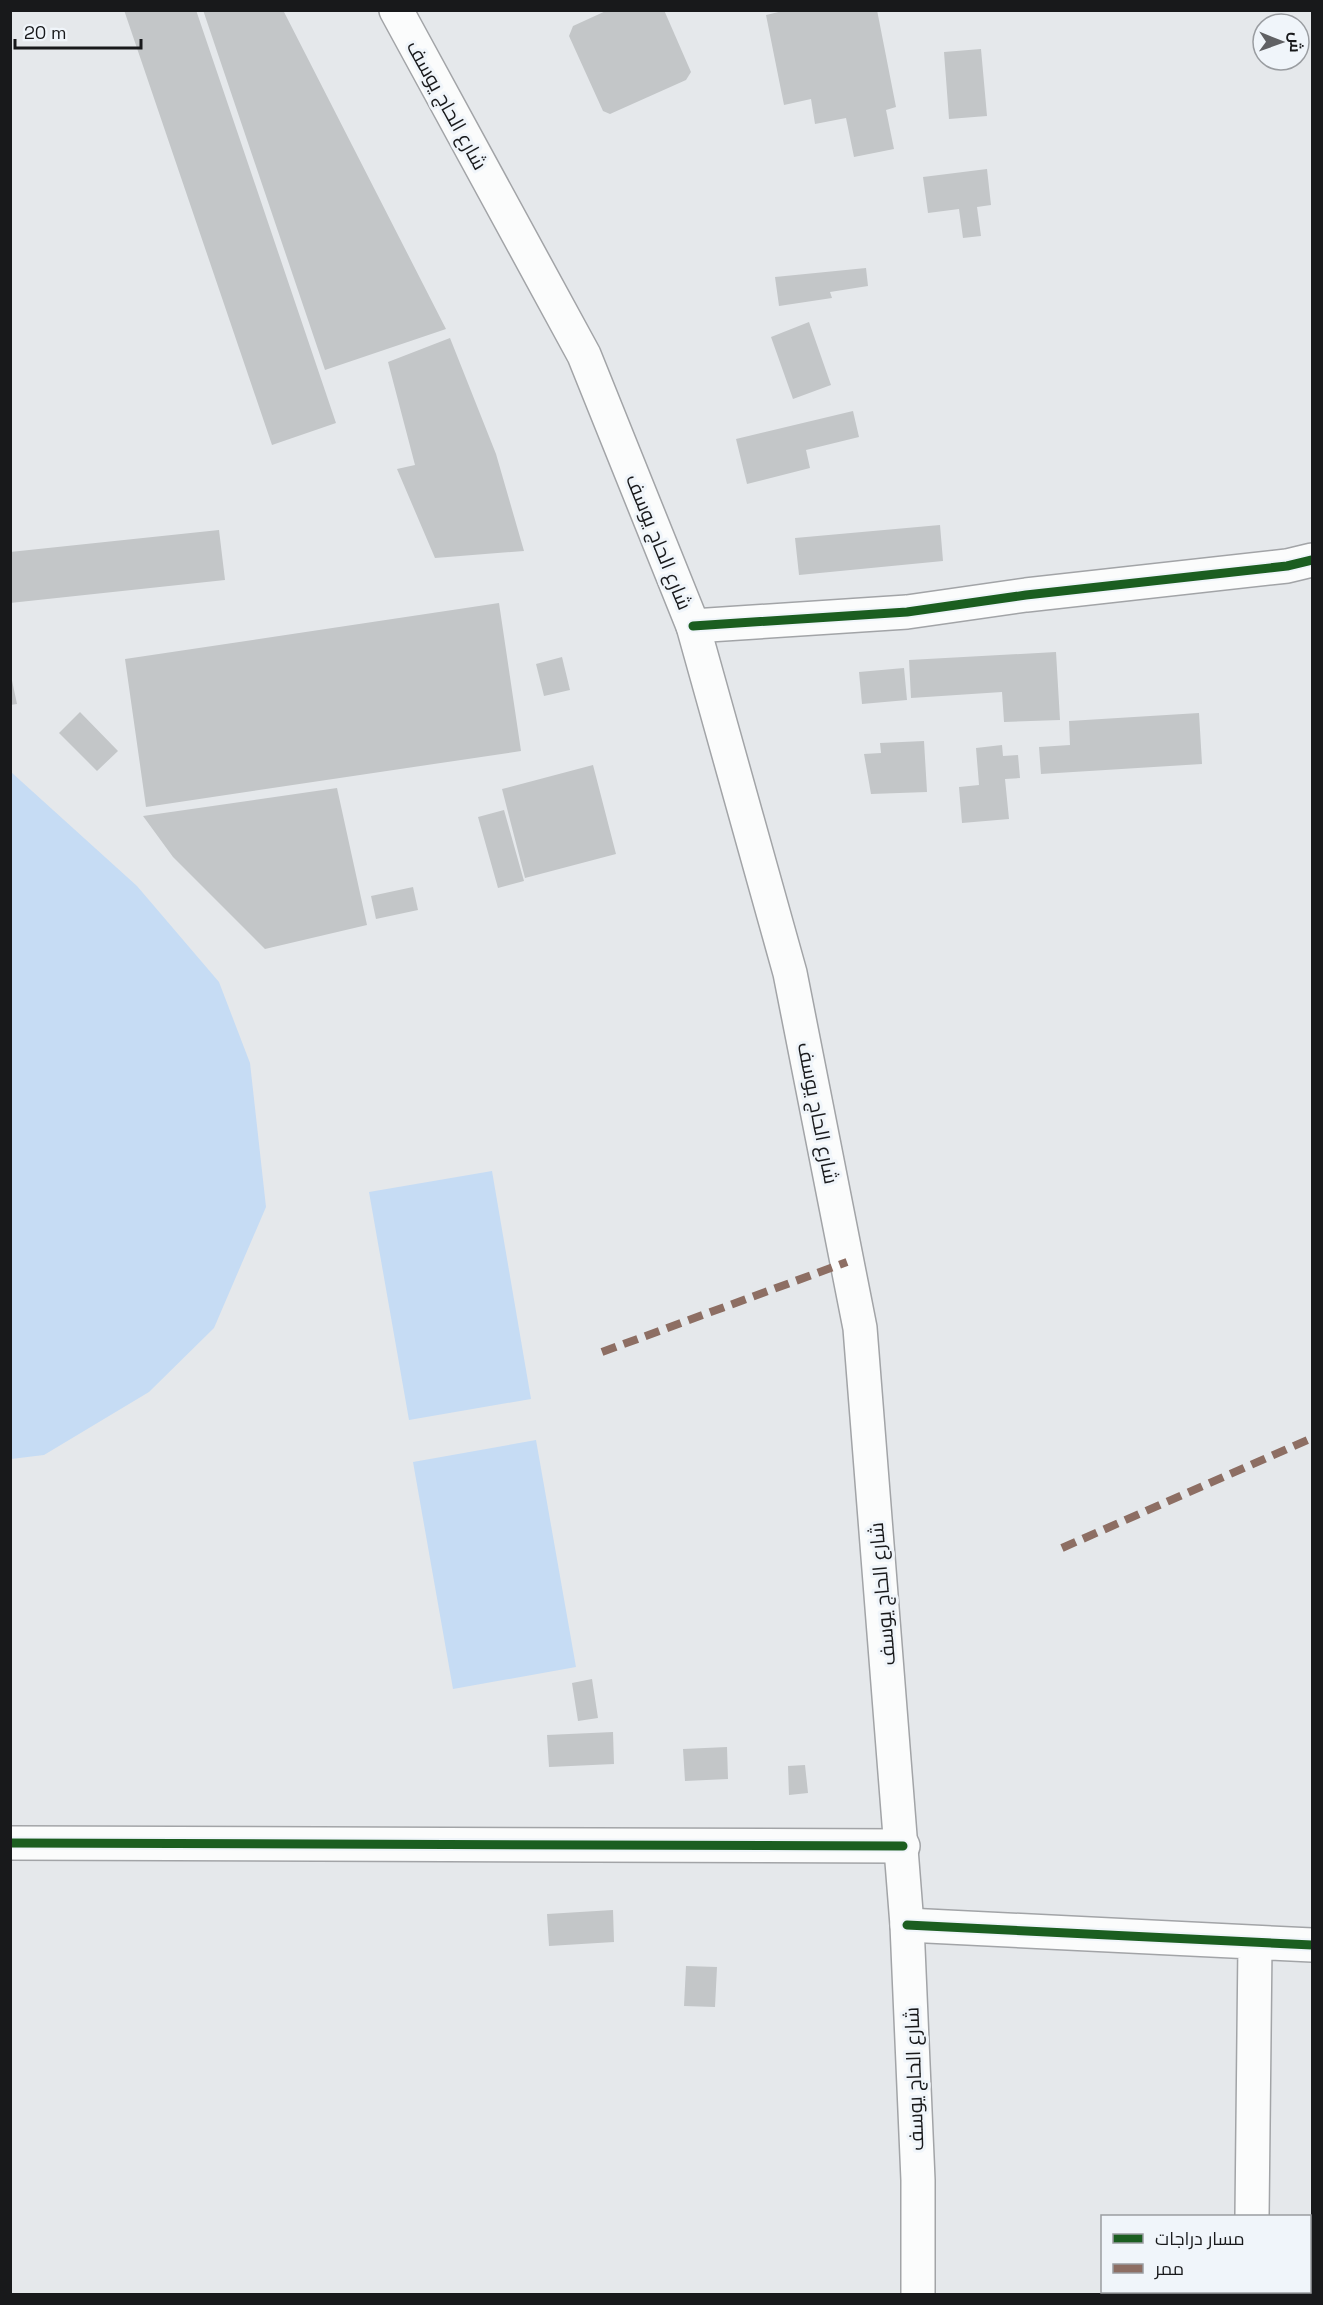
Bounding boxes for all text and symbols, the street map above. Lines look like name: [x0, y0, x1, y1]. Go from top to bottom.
scale bar: [15, 12, 141, 50]
north arrow: [1251, 12, 1311, 72]
text: 20 m: [24, 21, 67, 44]
text: ش: [1285, 32, 1306, 53]
street label: شارع الحاج يوسف: [400, 36, 493, 175]
street label: شارع الحاج يوسف: [619, 470, 698, 614]
street label: شارع الحاج يوسف: [791, 1040, 844, 1186]
street label: شارع الحاج يوسف: [863, 1521, 902, 1667]
street label: شارع الحاج يوسف: [898, 2007, 931, 2151]
legend: [1101, 2215, 1311, 2293]
text: مسار دراجات: [1155, 2227, 1245, 2250]
text: ممر: [1154, 2257, 1184, 2280]

